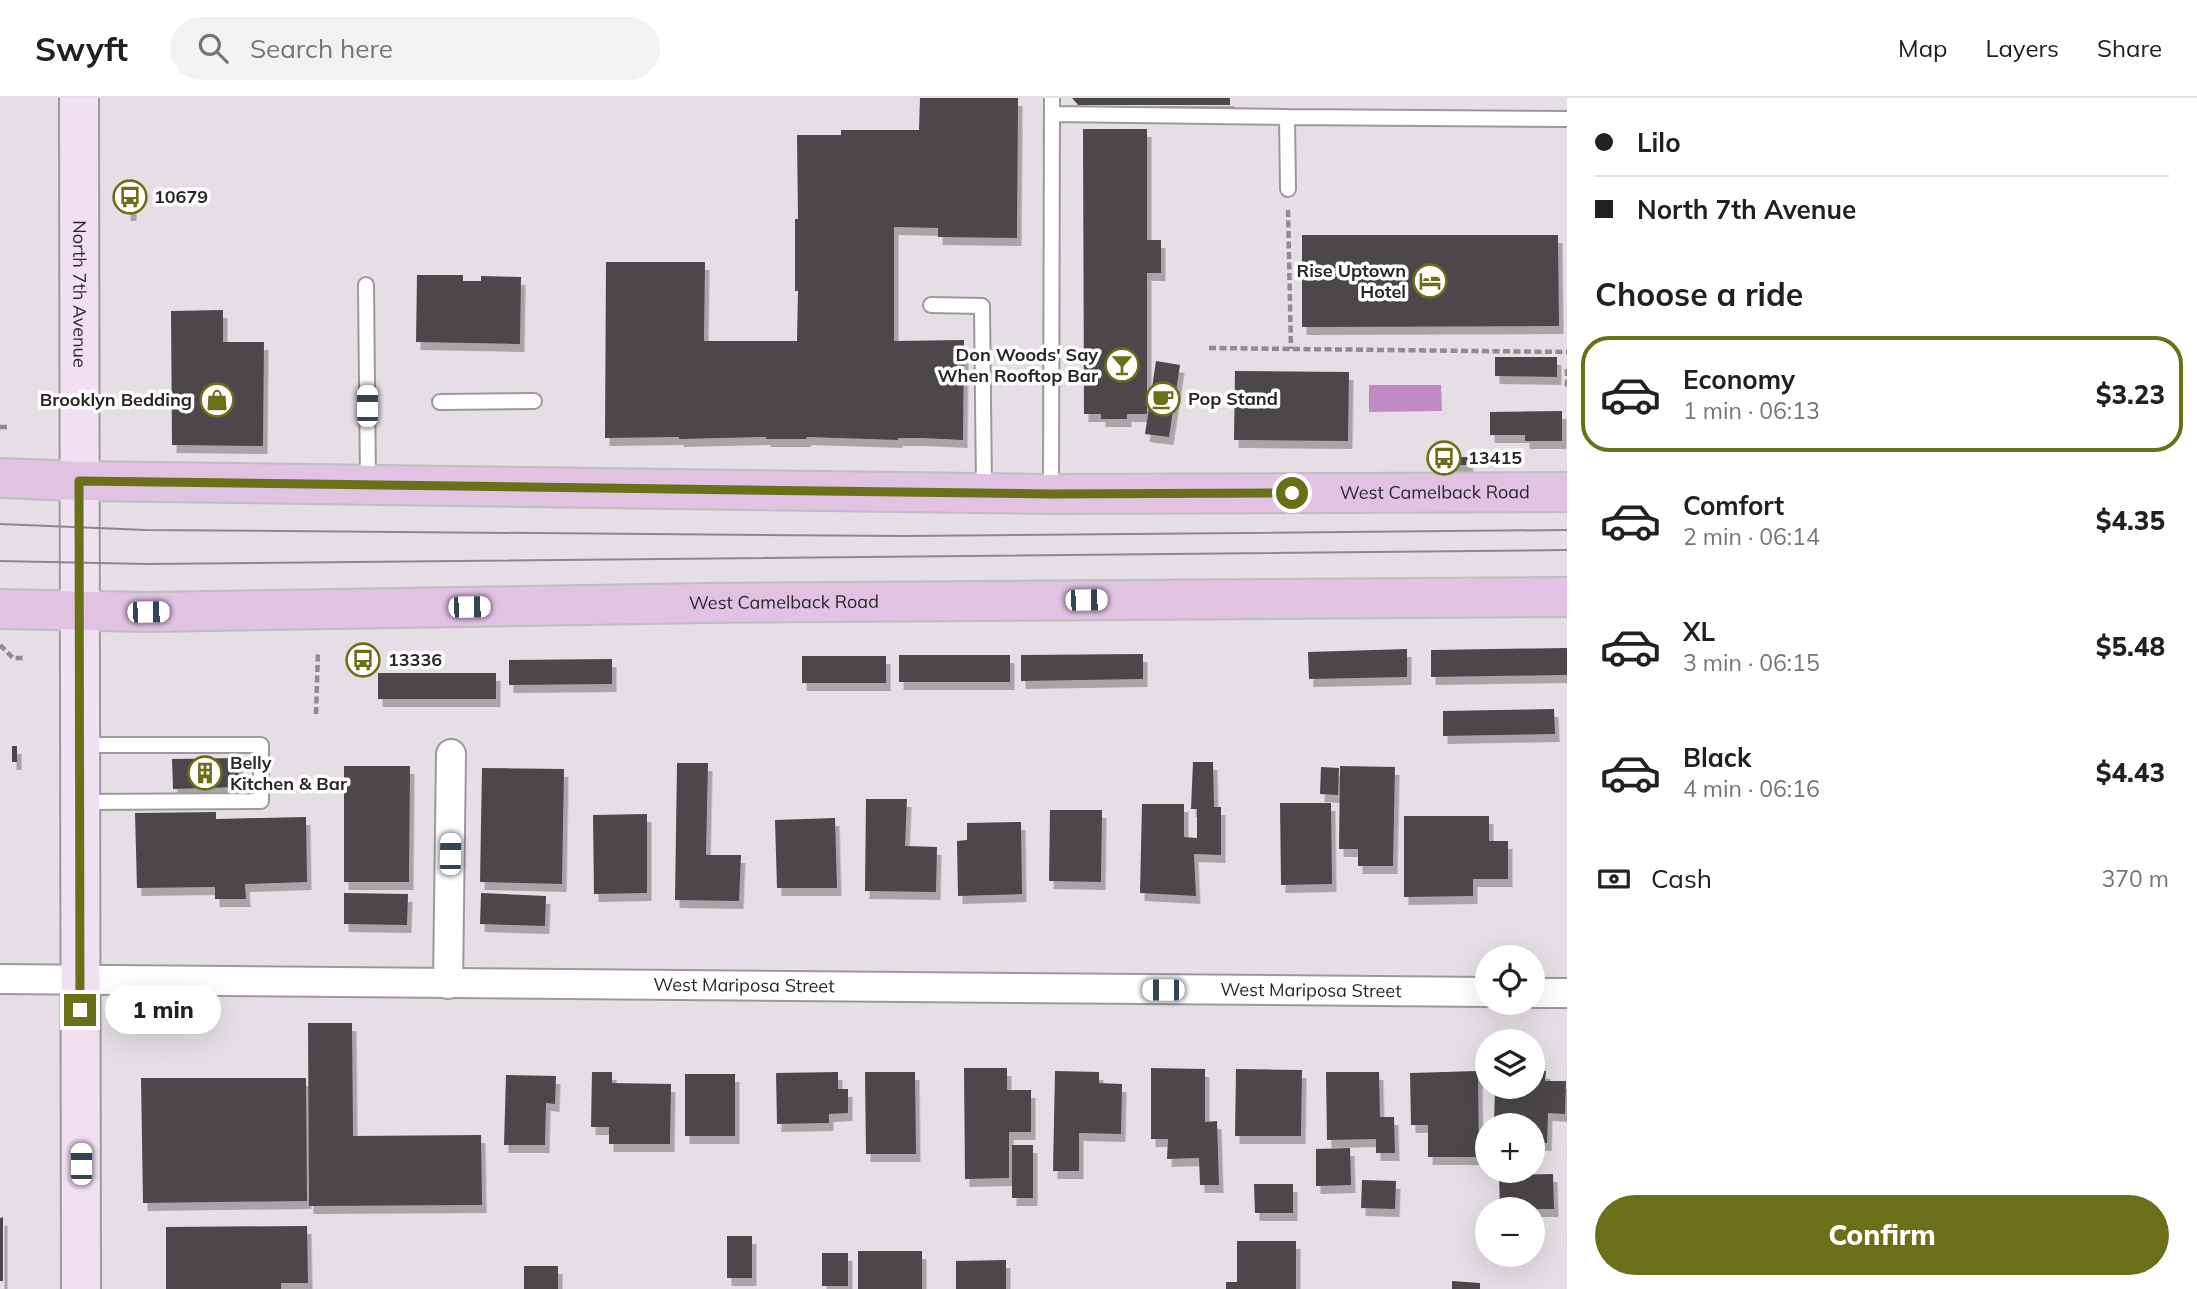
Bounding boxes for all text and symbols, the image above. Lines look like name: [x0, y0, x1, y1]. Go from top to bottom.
search box: [170, 17, 660, 80]
text: Swyft: [35, 28, 128, 69]
icon: search: [194, 29, 232, 67]
text: Search here: [250, 32, 393, 65]
text: Map: [1898, 33, 1947, 63]
text: Layers: [1985, 33, 2059, 63]
text: Share: [2097, 33, 2162, 63]
text: Lilo: [1637, 126, 1681, 159]
bus stop icon: 10679: [111, 178, 149, 216]
place label: 10679: [154, 185, 208, 208]
text: North 7th Avenue: [1637, 193, 1856, 226]
street label: North 7th Avenue: [68, 220, 91, 368]
place label: Rise Uptown Hotel: [1297, 259, 1406, 303]
hotel icon: Rise Uptown Hotel: [1411, 262, 1449, 300]
text: Choose a ride: [1595, 274, 1803, 314]
place label: Don Woods' Say When Rooftop Bar: [937, 343, 1099, 387]
bar icon: Don Woods' Say When Rooftop Bar: [1103, 346, 1141, 384]
icon: car: [1599, 363, 1662, 426]
text: Economy: [1683, 363, 1795, 396]
text: $3.23: [2096, 378, 2165, 411]
cafe icon: Pop Stand: [1144, 380, 1182, 418]
shop icon: Brooklyn Bedding: [198, 381, 236, 419]
car: [357, 385, 378, 427]
place label: Pop Stand: [1188, 387, 1278, 410]
place label: Brooklyn Bedding: [40, 388, 192, 411]
text: 1 min · 06:13: [1683, 396, 1820, 425]
bus stop icon: 13415: [1425, 439, 1463, 477]
place label: 13415: [1468, 446, 1522, 469]
route start: [1276, 477, 1308, 509]
street label: West Camelback Road: [1340, 480, 1530, 504]
icon: car: [1599, 489, 1662, 552]
text: Comfort: [1683, 489, 1784, 522]
text: $4.35: [2096, 504, 2165, 537]
text: 2 min · 06:14: [1683, 522, 1820, 551]
car: [1065, 589, 1108, 611]
street label: West Camelback Road: [689, 590, 879, 614]
car: [448, 596, 491, 618]
car: [127, 601, 170, 623]
icon: car: [1599, 615, 1662, 678]
text: XL: [1683, 615, 1715, 648]
text: $5.48: [2096, 630, 2165, 663]
bus stop icon: 13336: [344, 641, 382, 679]
place label: 13336: [388, 648, 442, 671]
text: 3 min · 06:15: [1683, 648, 1820, 677]
icon: car: [1599, 741, 1662, 804]
text: Black: [1683, 741, 1751, 774]
place label: Belly Kitchen & Bar: [230, 751, 348, 795]
building icon: Belly Kitchen & Bar: [186, 754, 224, 792]
text: $4.43: [2096, 756, 2165, 789]
text: 4 min · 06:16: [1683, 774, 1820, 803]
car: [440, 833, 461, 875]
icon: cash: [1595, 860, 1633, 898]
text: Cash: [1651, 862, 1712, 895]
text: 370 m: [2101, 864, 2169, 893]
map controls: [1475, 945, 1545, 1267]
button: locate: [1475, 945, 1545, 1015]
street label: West Mariposa Street: [653, 973, 835, 997]
street label: West Mariposa Street: [1220, 978, 1402, 1002]
car: [1143, 980, 1185, 1001]
callout: 1 min: [104, 986, 220, 1034]
route end: [64, 994, 96, 1026]
text: 1 min: [132, 995, 194, 1024]
button: layers: [1475, 1029, 1545, 1099]
button: +: [1475, 1113, 1545, 1183]
car: [71, 1143, 92, 1185]
button: Confirm: [1595, 1195, 2169, 1275]
button: −: [1475, 1197, 1545, 1267]

